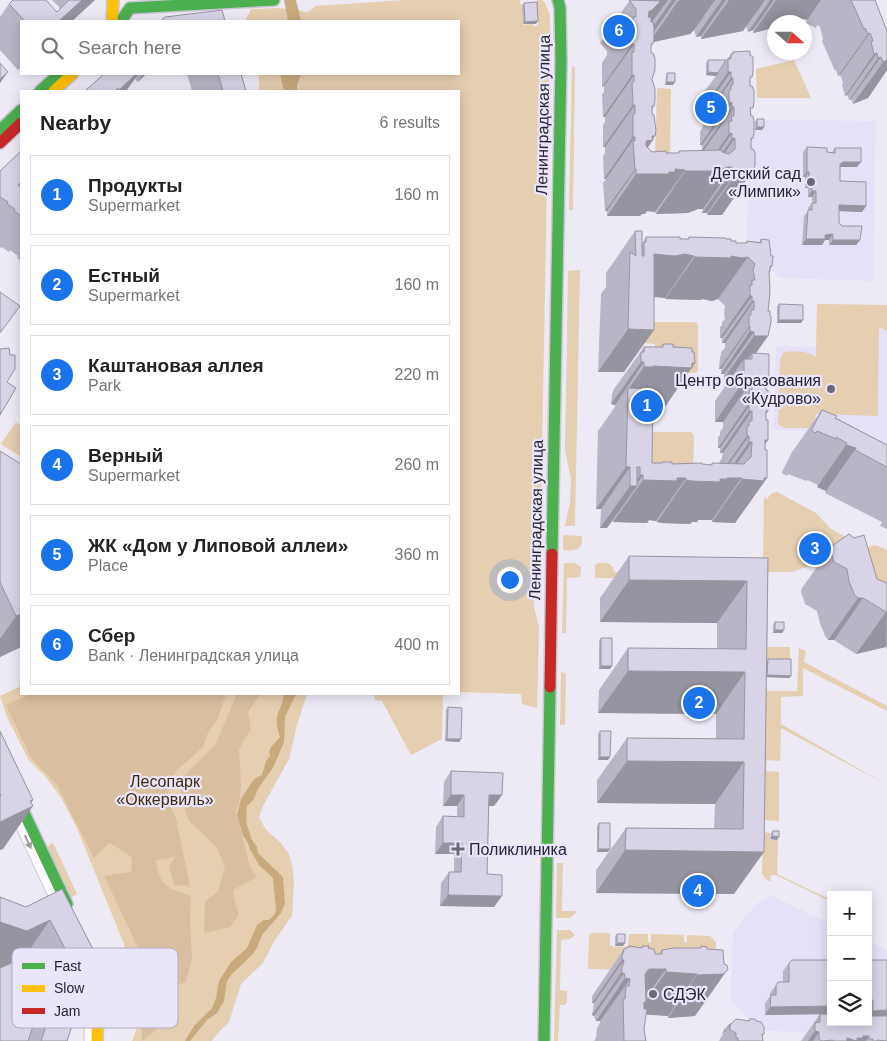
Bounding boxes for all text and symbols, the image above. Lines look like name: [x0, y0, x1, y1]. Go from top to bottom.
pin: 6: [603, 12, 635, 50]
north arrow: [767, 15, 812, 60]
search box: [20, 20, 460, 75]
icon: search: [38, 34, 66, 62]
street label: Ленинградская улица: [533, 35, 553, 195]
text: Search here: [78, 37, 182, 58]
pin: 5: [695, 89, 727, 127]
text: Nearby: [40, 111, 111, 134]
text: 6 results: [380, 114, 440, 131]
place label: Детский сад «Лимпик»: [711, 165, 802, 200]
text: Продукты: [88, 175, 183, 196]
marker: Детский сад «Лимпик»: [805, 176, 817, 188]
text: 1: [53, 186, 61, 203]
text: 160 m: [395, 186, 439, 203]
text: Supermarket: [88, 197, 180, 214]
text: Естный: [88, 265, 160, 286]
text: 2: [53, 276, 61, 293]
text: 160 m: [395, 276, 439, 293]
text: Supermarket: [88, 287, 180, 304]
text: Каштановая аллея: [88, 355, 264, 376]
text: 3: [53, 366, 61, 383]
text: 220 m: [395, 366, 439, 383]
place label: Центр образования «Кудрово»: [675, 372, 821, 407]
text: Park: [88, 377, 121, 394]
marker: Центр образования «Кудрово»: [825, 383, 837, 395]
pin: 1: [631, 387, 663, 425]
street label: Ленинградская улица: [526, 440, 546, 600]
text: Верный: [88, 445, 163, 466]
text: 4: [53, 456, 61, 473]
text: 260 m: [395, 456, 439, 473]
text: Supermarket: [88, 467, 180, 484]
pin: 3: [799, 530, 831, 568]
text: ЖК «Дом у Липовой аллеи»: [88, 535, 348, 556]
text: 5: [53, 546, 61, 563]
text: 360 m: [395, 546, 439, 563]
text: Place: [88, 557, 128, 574]
your location: [497, 567, 523, 593]
text: Сбер: [88, 625, 135, 646]
text: 6: [53, 636, 61, 653]
text: 400 m: [395, 636, 439, 653]
text: Bank · Ленинградская улица: [88, 647, 299, 664]
pin: 2: [683, 684, 715, 722]
park label: Лесопарк «Оккервиль»: [116, 773, 214, 808]
one-way arrow: [24, 835, 32, 850]
place label: Поликлиника: [469, 841, 567, 858]
marker: Поликлиника: [451, 842, 465, 856]
pin: 4: [682, 872, 714, 910]
map controls: [827, 891, 872, 1026]
button: +: [827, 891, 872, 936]
button: −: [827, 936, 872, 981]
legend: [12, 948, 178, 1028]
text: Fast: [54, 958, 81, 974]
text: Slow: [54, 980, 85, 996]
button: layers: [827, 981, 872, 1026]
place label: СДЭК: [663, 986, 707, 1003]
marker: СДЭК: [647, 988, 659, 1000]
text: Jam: [54, 1003, 80, 1019]

